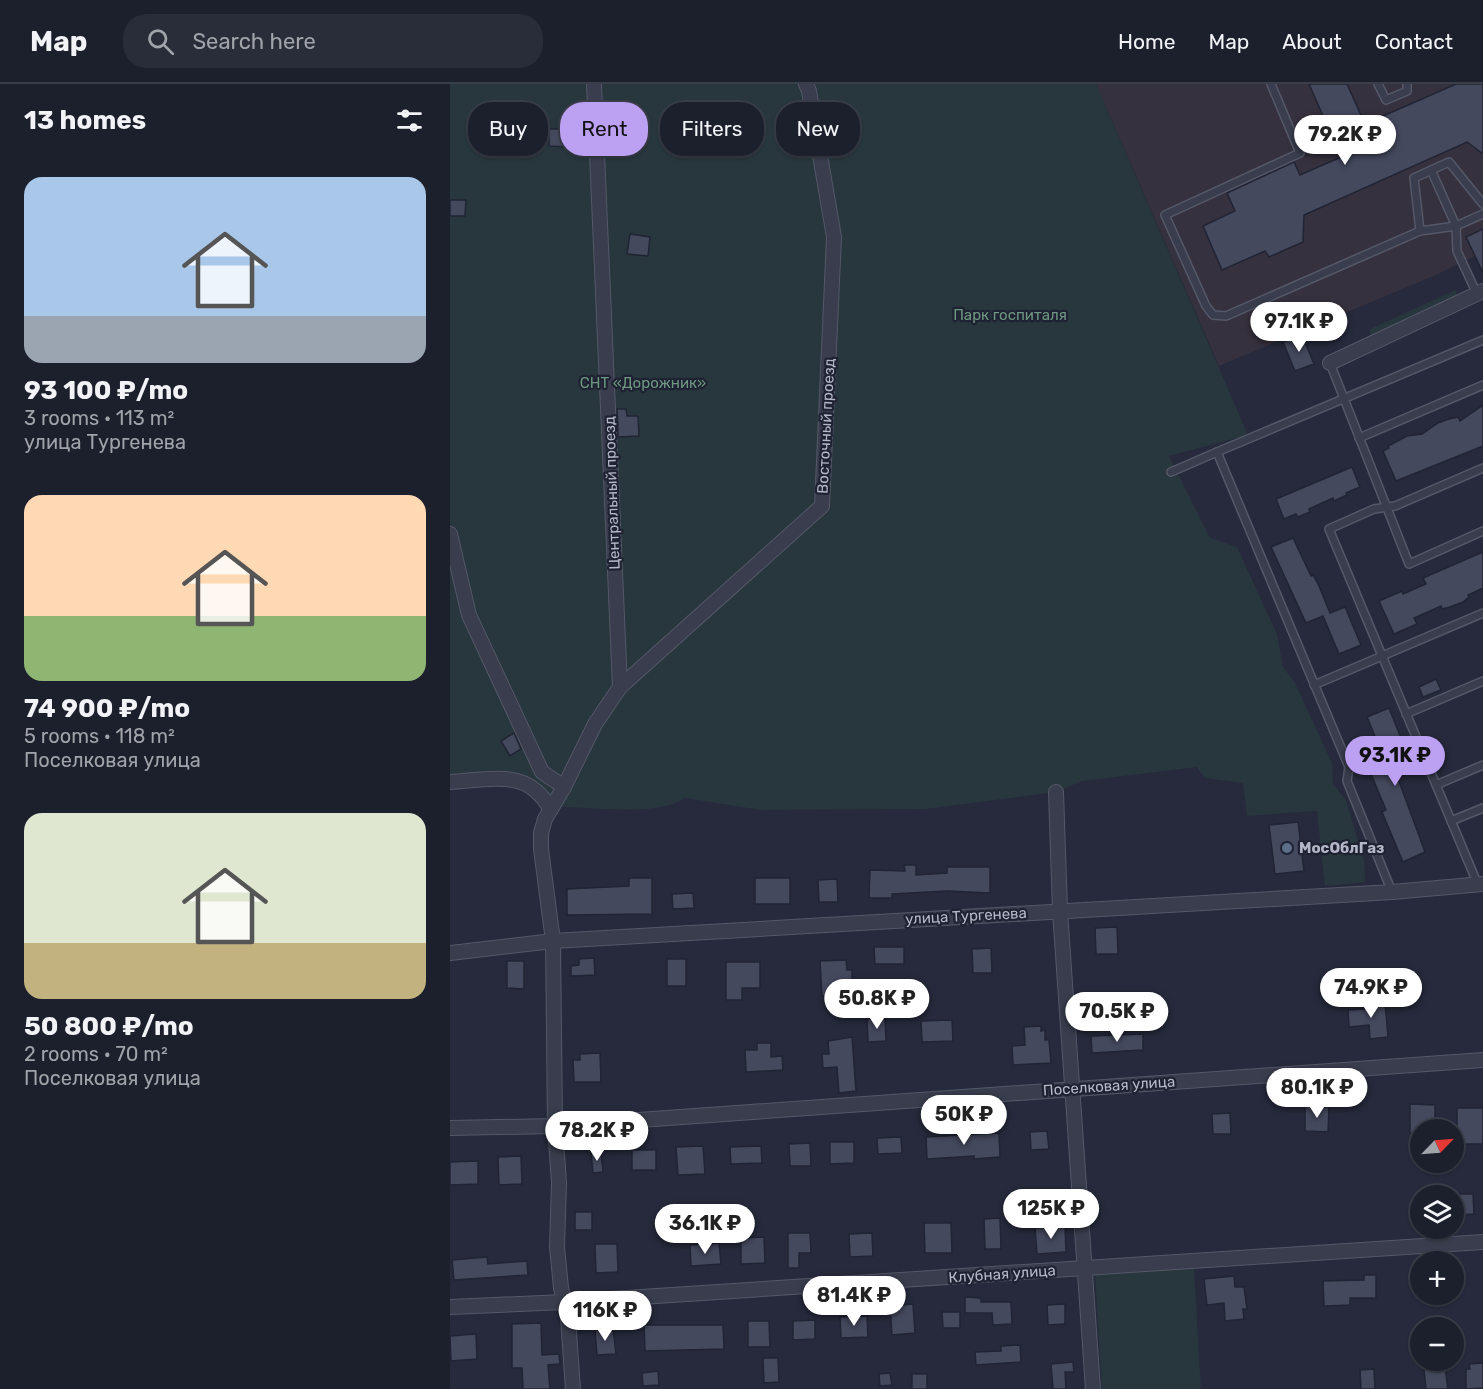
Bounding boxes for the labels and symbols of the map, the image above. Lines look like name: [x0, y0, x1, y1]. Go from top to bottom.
pin: 79.2K ₽: [1290, 115, 1400, 166]
pin: 97.1K ₽: [1244, 302, 1354, 353]
park label: Парк госпиталя: [953, 306, 1067, 324]
street label: Восточный проезд: [813, 358, 839, 494]
park label: СНТ «Дорожник»: [580, 374, 706, 392]
street label: Центральный проезд: [600, 416, 624, 570]
pin: 93.1K ₽: [1340, 736, 1450, 787]
place label: МосОблГаз: [1299, 839, 1384, 857]
marker: МосОблГаз: [1280, 841, 1294, 855]
street label: улица Тургенева: [905, 904, 1027, 928]
pin: 74.9K ₽: [1316, 968, 1426, 1019]
pin: 50.8K ₽: [822, 979, 932, 1030]
pin: 70.5K ₽: [1062, 992, 1172, 1043]
pin: 80.1K ₽: [1262, 1068, 1372, 1119]
street label: Поселковая улица: [1042, 1072, 1176, 1100]
pin: 50K ₽: [922, 1095, 1006, 1146]
pin: 78.2K ₽: [542, 1111, 652, 1162]
north arrow: [1410, 1119, 1464, 1173]
pin: 125K ₽: [1002, 1189, 1100, 1240]
pin: 36.1K ₽: [650, 1204, 760, 1255]
street label: Клубная улица: [948, 1261, 1056, 1287]
pin: 81.4K ₽: [799, 1276, 909, 1327]
pin: 116K ₽: [556, 1291, 654, 1342]

